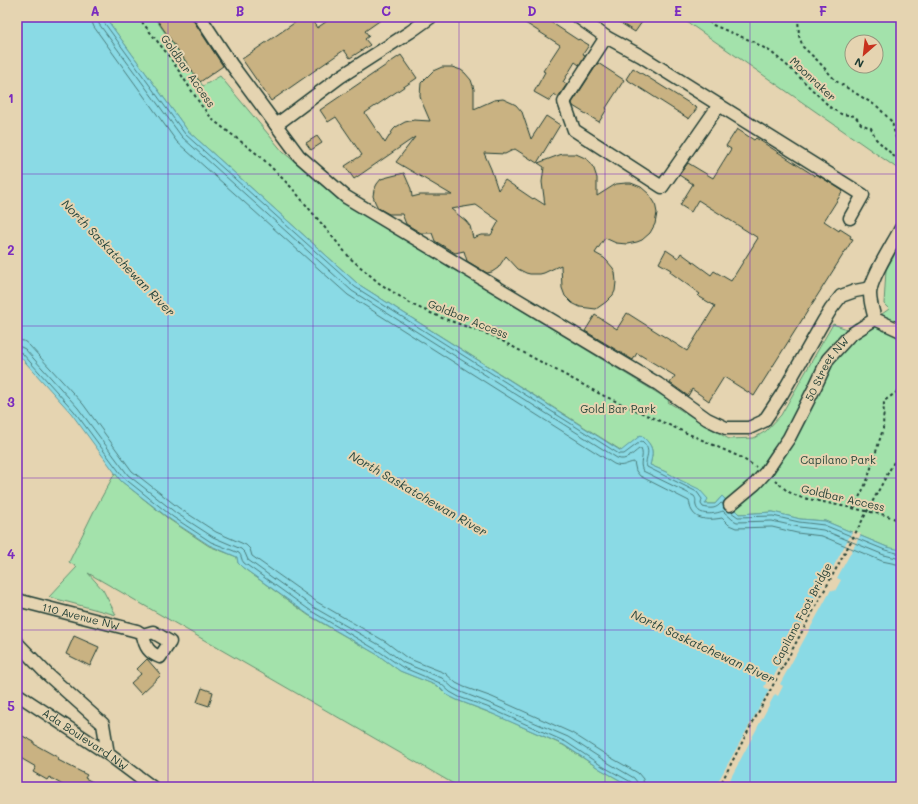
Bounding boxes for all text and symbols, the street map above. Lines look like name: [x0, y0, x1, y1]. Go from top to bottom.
text: A: [90, 2, 100, 19]
text: B: [236, 2, 245, 19]
text: C: [381, 2, 391, 19]
text: D: [527, 2, 537, 19]
text: E: [674, 2, 682, 19]
text: F: [819, 2, 827, 19]
street label: Goldbar Access: [158, 31, 219, 110]
north arrow: [844, 34, 884, 74]
street label: Moonraker: [787, 53, 840, 104]
text: N: [852, 55, 866, 72]
text: 1: [8, 89, 14, 106]
water label: North Saskatchewan River: [59, 195, 179, 319]
text: 2: [7, 241, 15, 258]
street label: Goldbar Access: [426, 296, 511, 341]
street label: 50 Street NW: [801, 333, 852, 403]
text: 3: [7, 393, 15, 410]
park label: Gold Bar Park: [580, 401, 656, 416]
water label: North Saskatchewan River: [347, 447, 490, 539]
park label: Capilano Park: [800, 452, 876, 467]
street label: Goldbar Access: [800, 481, 886, 514]
text: 4: [7, 545, 15, 562]
street label: Capilano Foot Bridge: [768, 560, 835, 668]
street label: 110 Avenue NW: [41, 599, 121, 633]
water label: North Saskatchewan River: [629, 606, 778, 686]
text: 5: [7, 697, 15, 714]
street label: Ada Boulevard NW: [40, 705, 131, 774]

